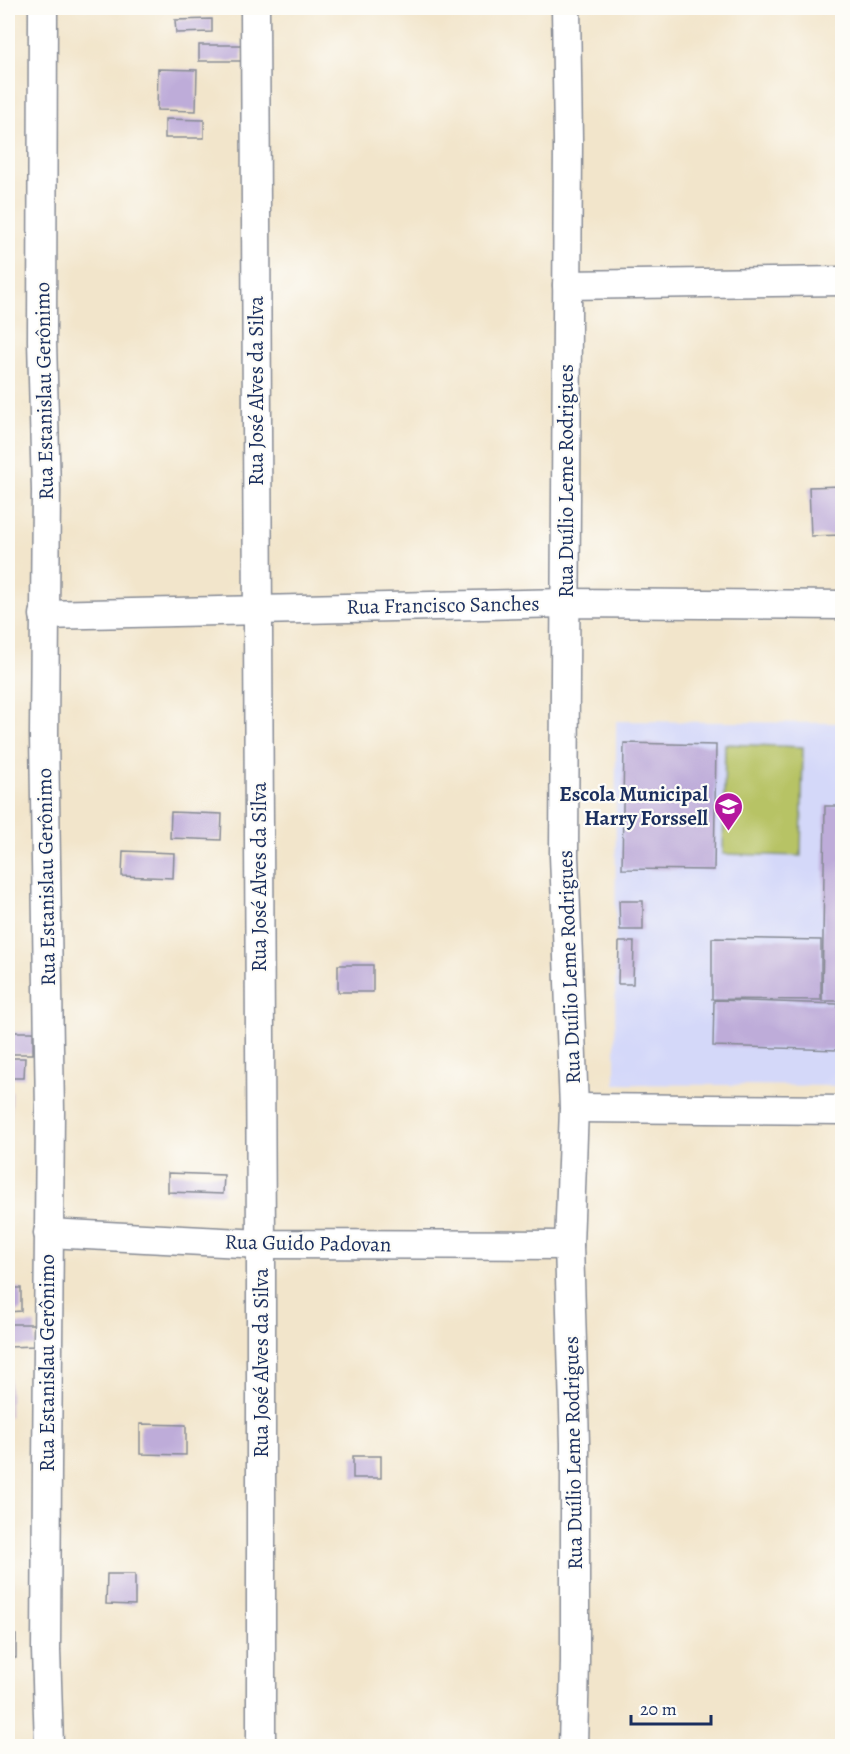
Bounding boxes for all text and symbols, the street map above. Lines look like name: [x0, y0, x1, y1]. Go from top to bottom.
street label: Rua Estanislau Gerônimo: [28, 282, 60, 500]
street label: Rua José Alves da Silva: [242, 296, 270, 486]
street label: Rua Duílio Leme Rodrigues: [552, 364, 580, 598]
street label: Rua Francisco Sanches: [346, 589, 540, 621]
street label: Rua Estanislau Gerônimo: [30, 768, 62, 986]
place label: Escola Municipal Harry Forssell: [559, 780, 708, 832]
street label: Rua José Alves da Silva: [245, 782, 273, 972]
school or university icon: Escola Municipal Harry Forssell: [713, 790, 745, 832]
street label: Rua Duílio Leme Rodrigues: [551, 850, 587, 1084]
street label: Rua Guido Padovan: [224, 1228, 392, 1258]
street label: Rua Estanislau Gerônimo: [33, 1254, 61, 1472]
street label: Rua José Alves da Silva: [247, 1268, 275, 1458]
street label: Rua Duílio Leme Rodrigues: [557, 1336, 589, 1570]
scale bar: [631, 1688, 710, 1726]
text: 20 m: [640, 1697, 677, 1721]

